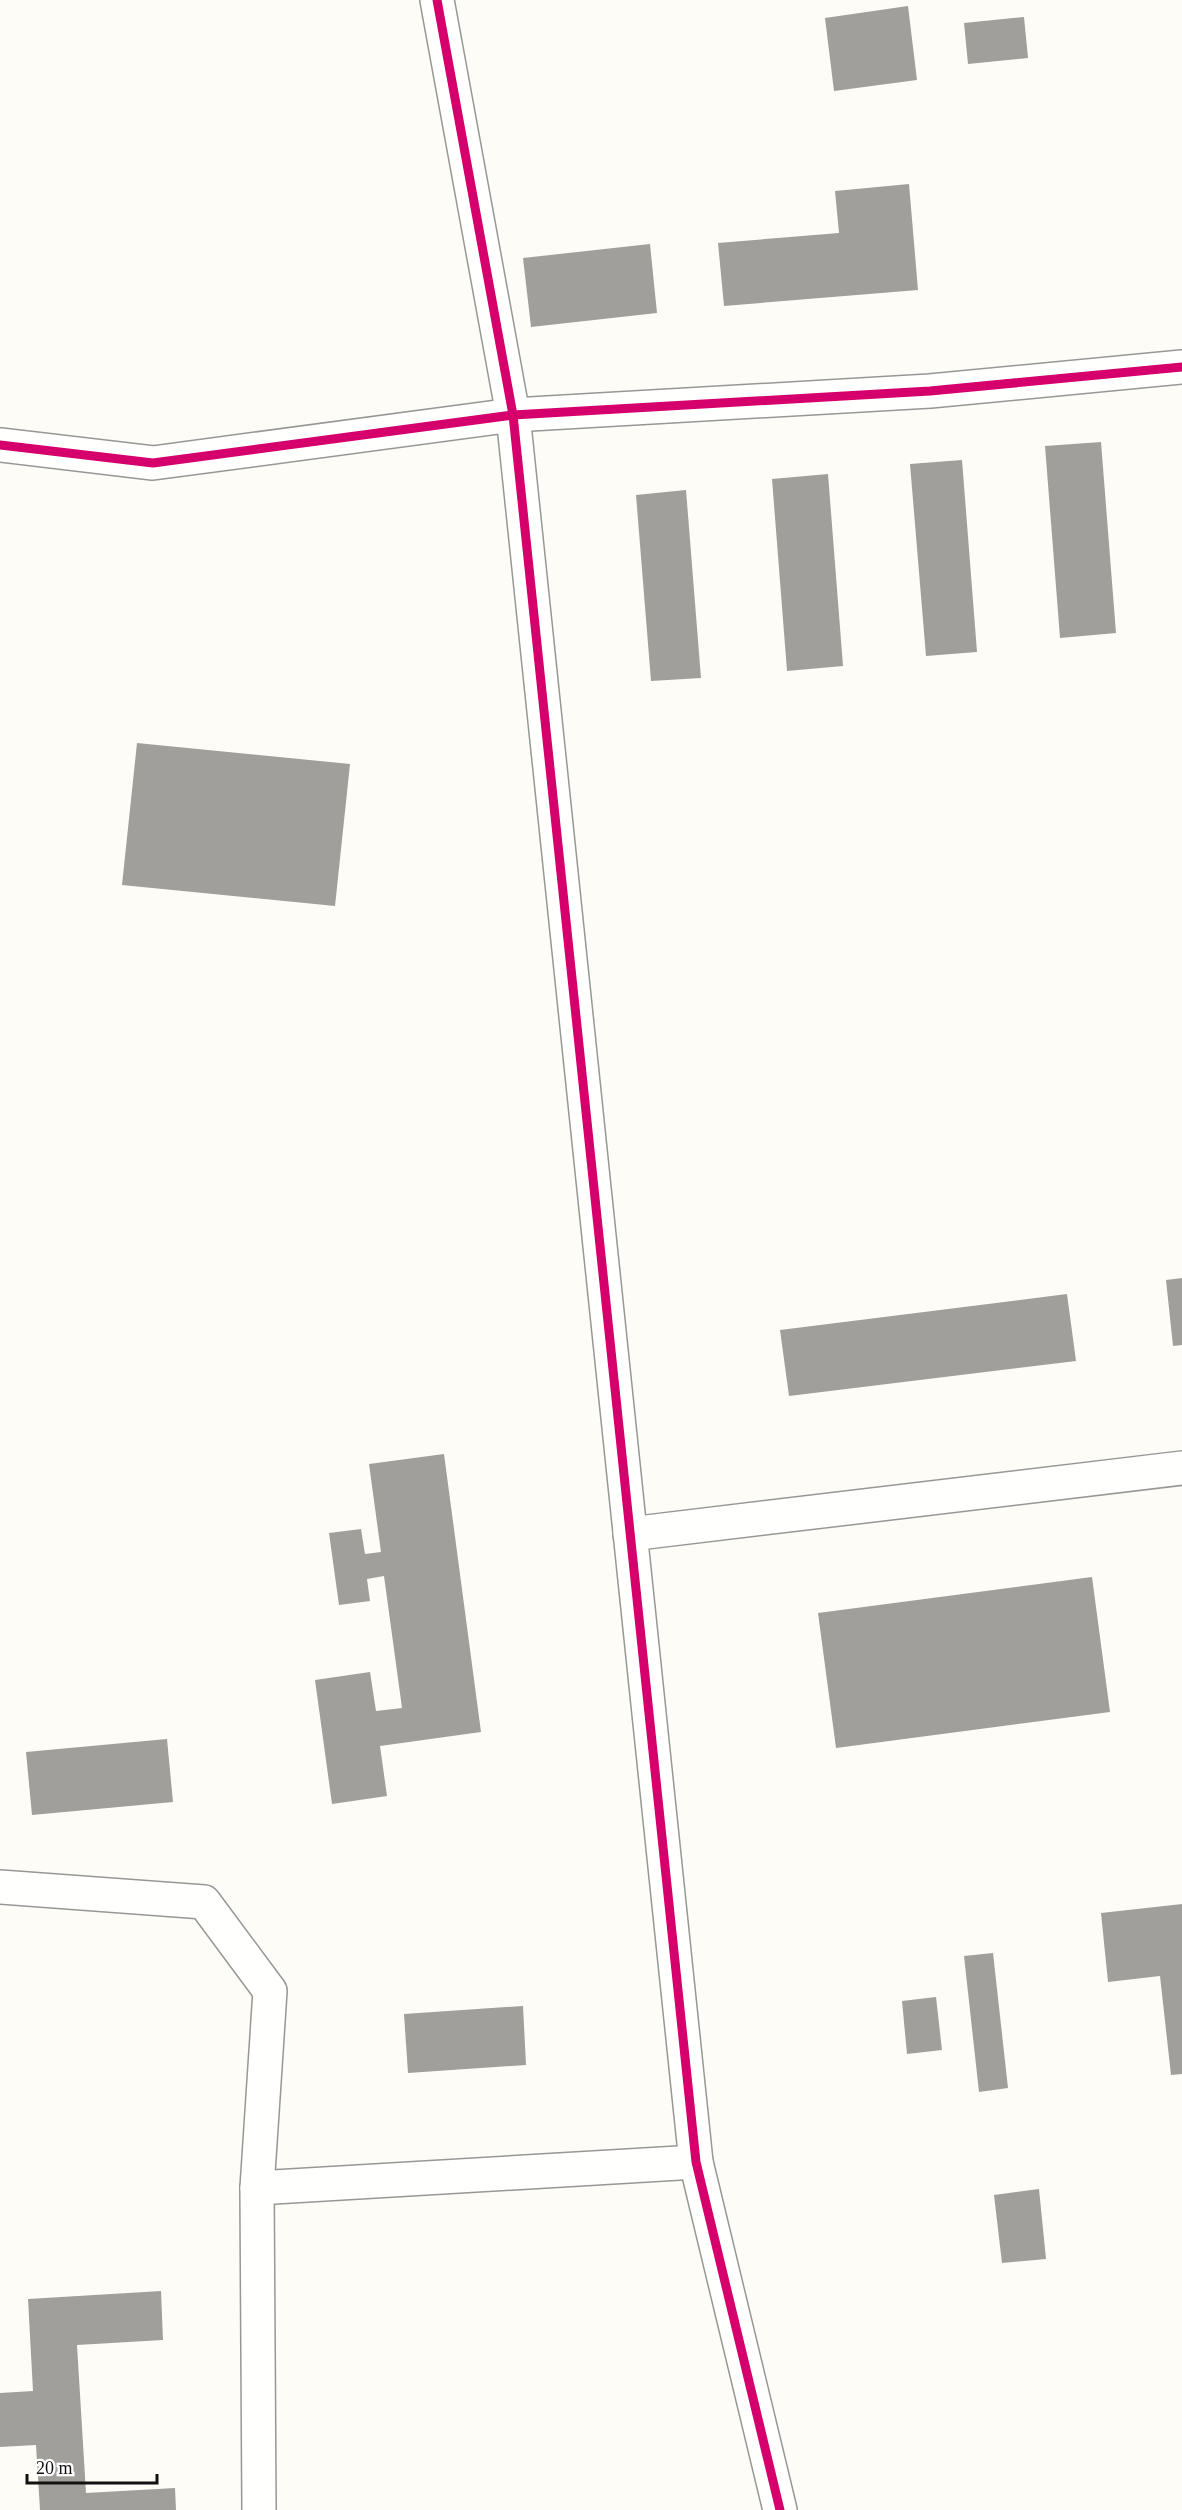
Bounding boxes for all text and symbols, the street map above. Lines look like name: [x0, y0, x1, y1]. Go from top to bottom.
scale bar: [27, 2447, 158, 2485]
text: 20 m: [36, 2458, 73, 2478]

